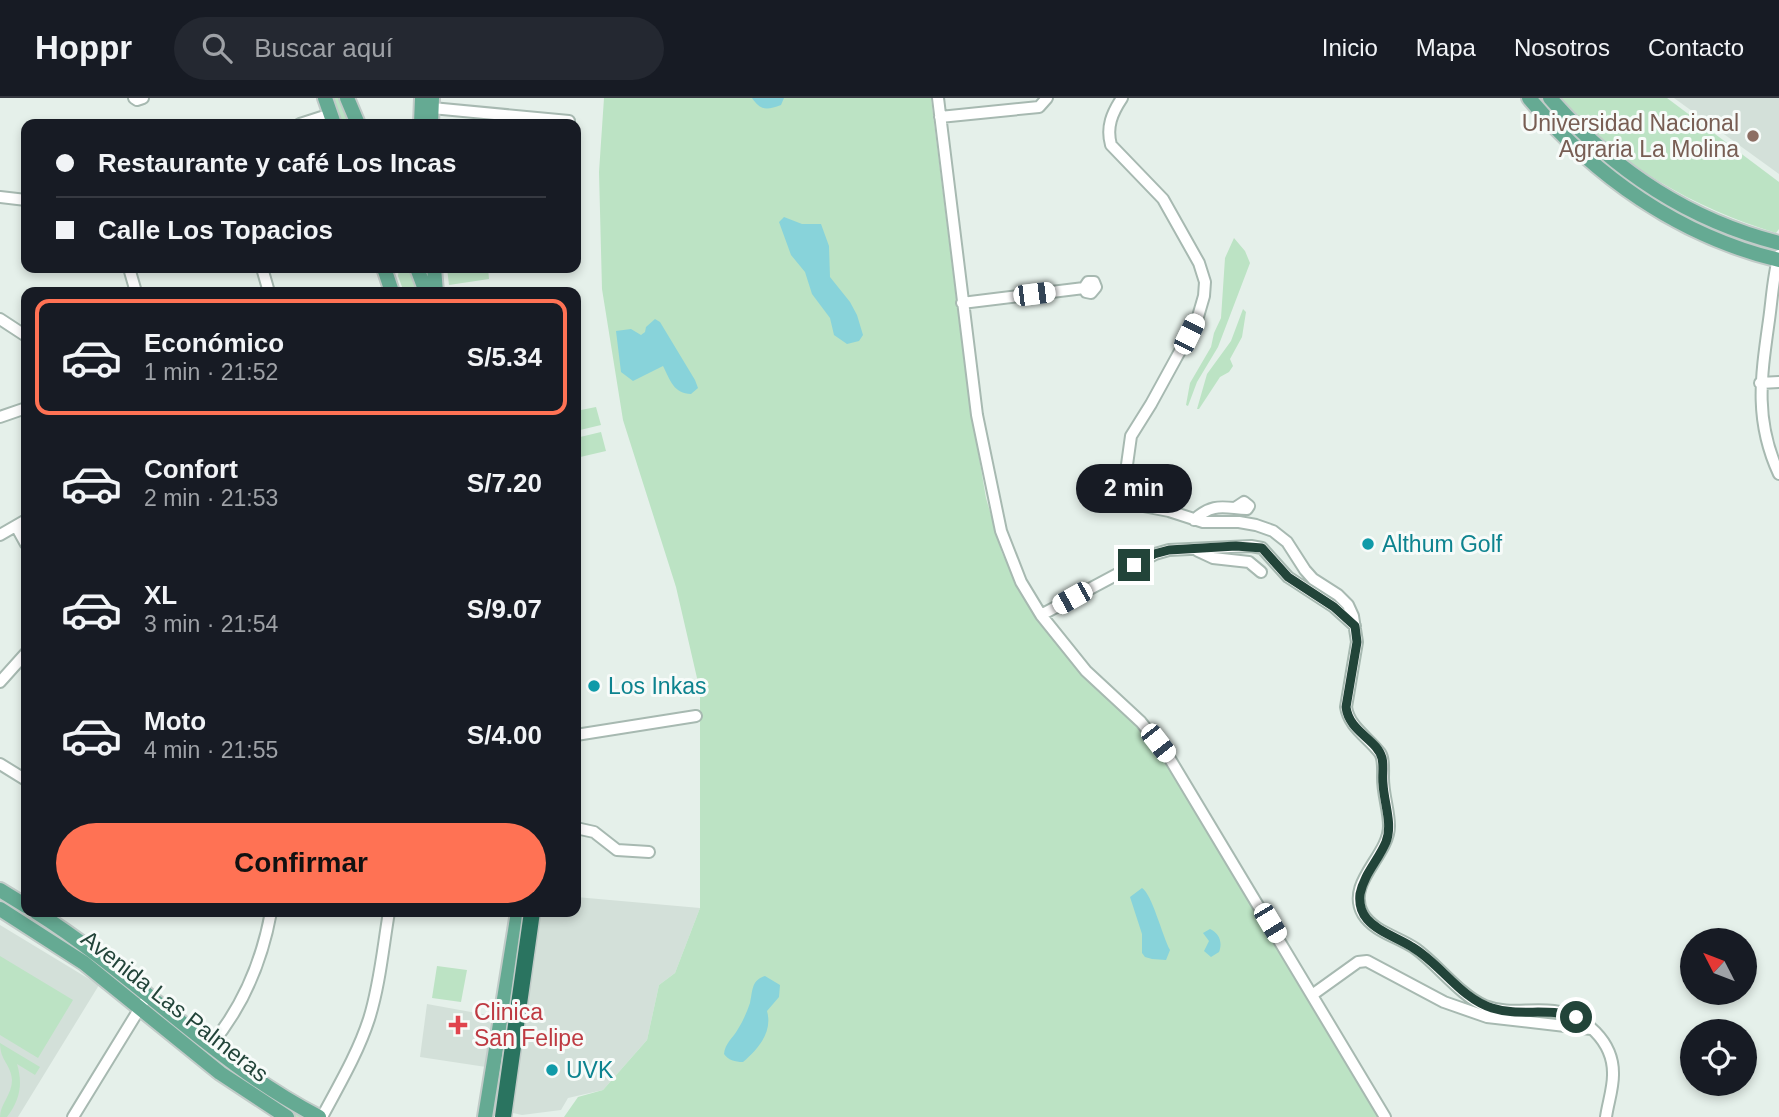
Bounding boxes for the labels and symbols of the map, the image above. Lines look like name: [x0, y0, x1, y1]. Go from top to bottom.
place label: Universidad Nacional Agraria La Molina: [1522, 110, 1739, 162]
marker: Universidad Nacional Agraria La Molina: [1745, 128, 1761, 144]
car: [1012, 281, 1057, 307]
car: [1171, 311, 1208, 357]
callout: 2 min: [1076, 463, 1192, 512]
place label: Althum Golf: [1382, 531, 1503, 557]
marker: Althum Golf: [1360, 536, 1376, 552]
route end: [1118, 549, 1150, 581]
car: [1049, 579, 1096, 617]
place label: Los Inkas: [608, 673, 706, 699]
marker: Los Inkas: [586, 678, 602, 694]
car: [1137, 720, 1180, 766]
car: [1251, 900, 1290, 946]
street label: Avenida Las Palmeras: [76, 925, 274, 1087]
north arrow: [1680, 928, 1757, 1004]
place label: Clinica San Felipe: [474, 999, 584, 1051]
route start: [1560, 1001, 1592, 1033]
marker: Clinica San Felipe: [448, 1015, 468, 1035]
place label: UVK: [566, 1057, 614, 1083]
marker: UVK: [544, 1062, 560, 1078]

